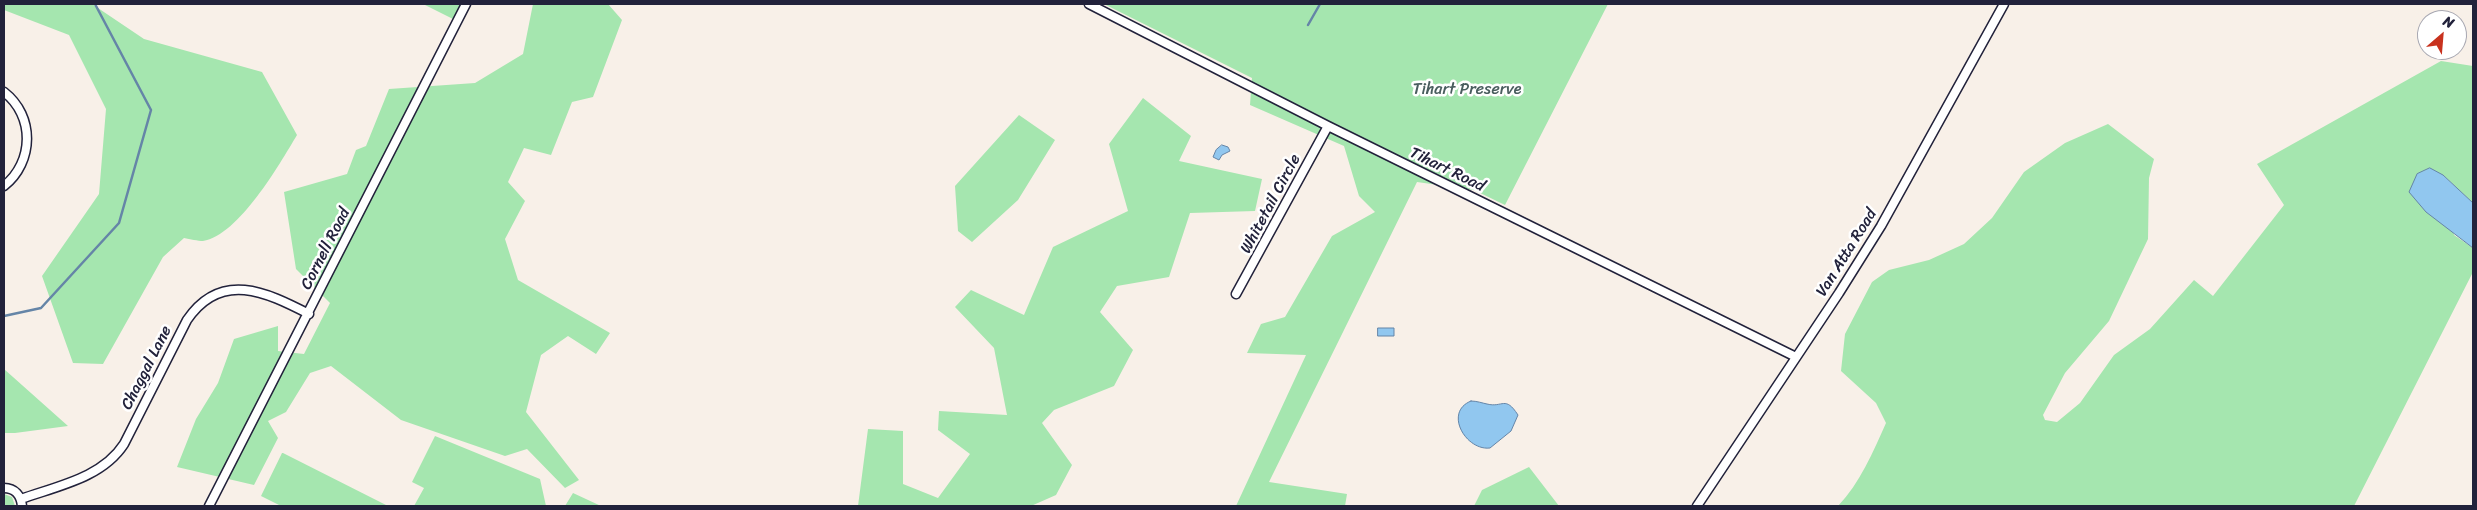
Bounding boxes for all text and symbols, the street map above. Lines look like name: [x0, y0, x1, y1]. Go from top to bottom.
text: N: [2439, 9, 2459, 35]
north arrow: [2417, 10, 2467, 60]
park label: Tihart Preserve: [1413, 80, 1521, 100]
street label: Tihart Road: [1406, 144, 1488, 196]
street label: Whitetail Circle: [1237, 151, 1305, 257]
street label: Cornell Road: [297, 205, 355, 293]
street label: Van Atta Road: [1813, 206, 1881, 300]
street label: Chaggal Lane: [118, 323, 176, 413]

